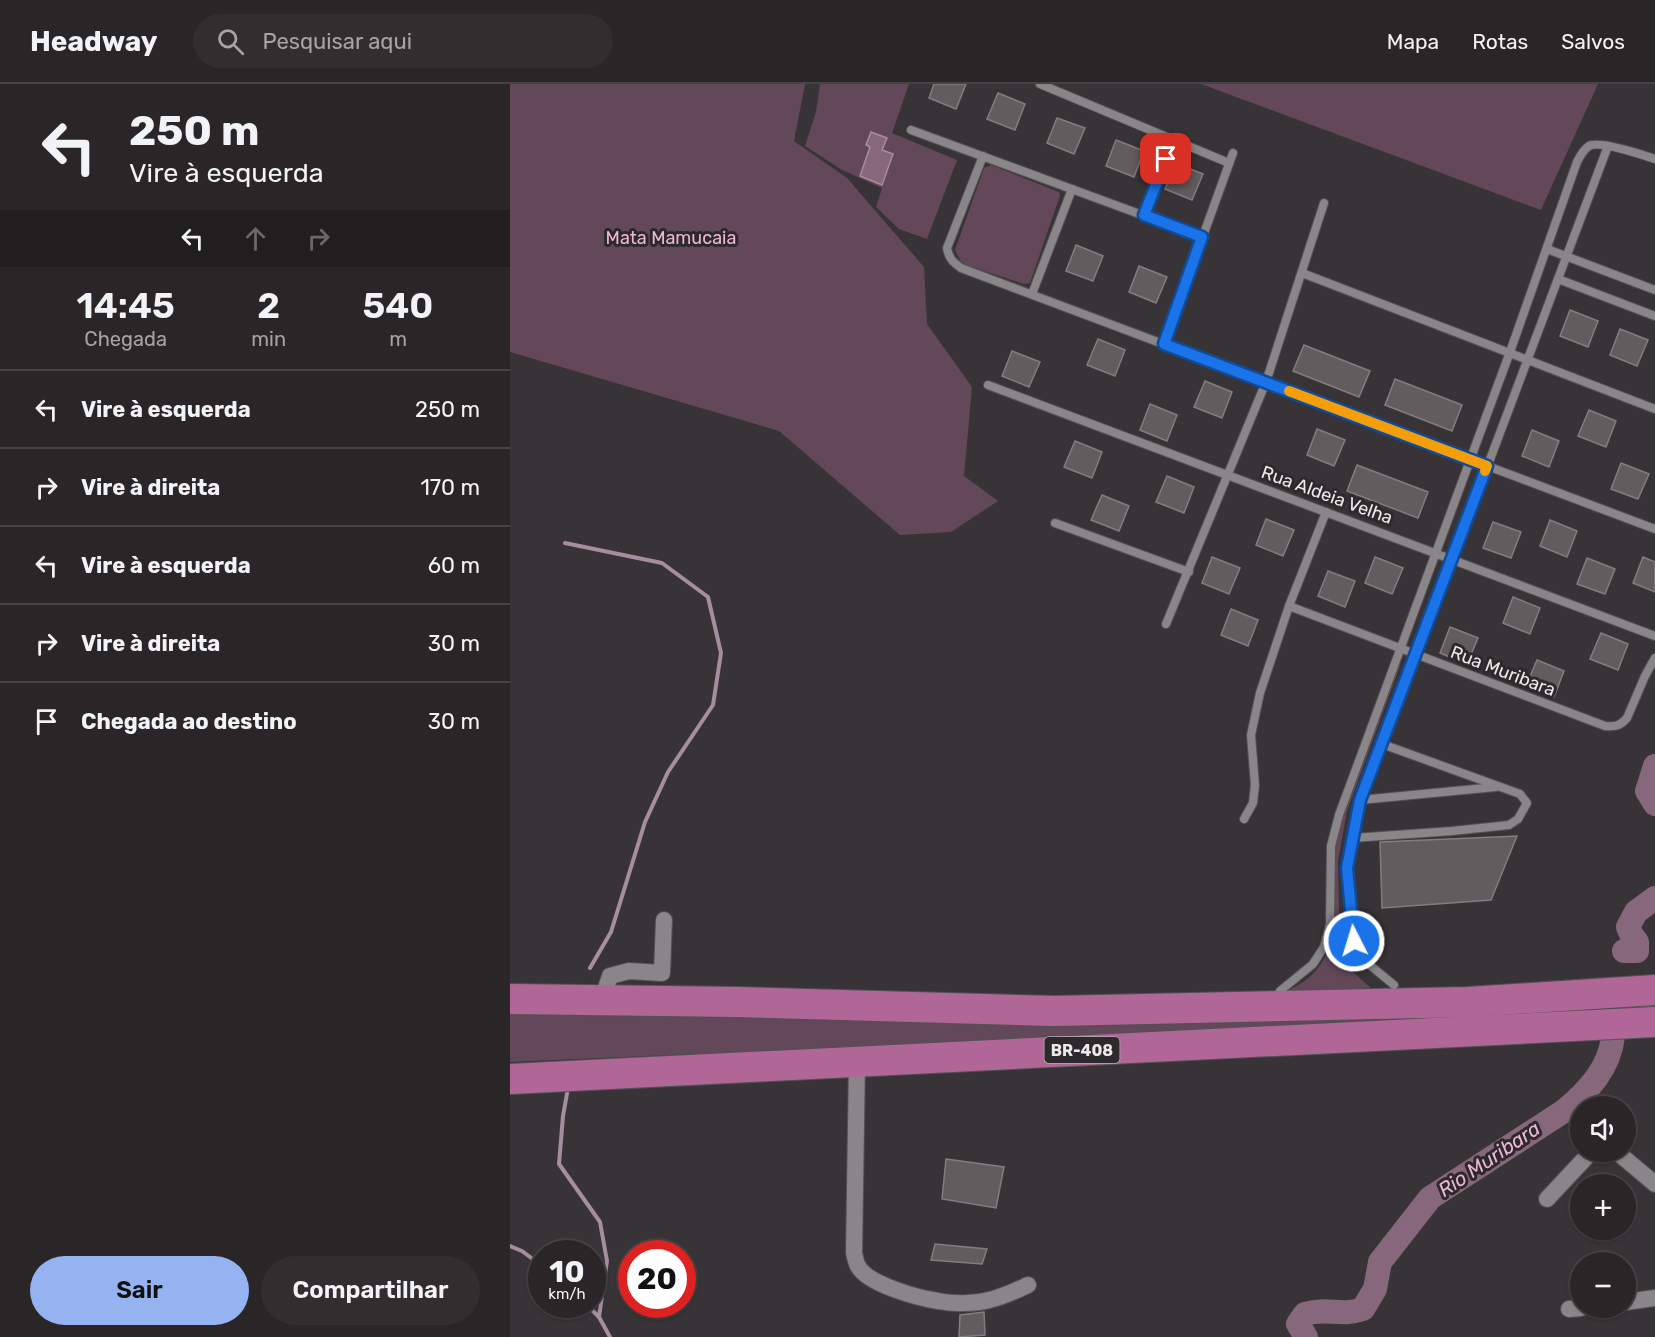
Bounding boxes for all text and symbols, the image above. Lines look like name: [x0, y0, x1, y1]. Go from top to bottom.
search box: [193, 14, 613, 68]
text: Headway: [30, 25, 157, 58]
icon: search: [214, 25, 247, 58]
text: Pesquisar aqui: [262, 28, 412, 55]
text: Mapa: [1387, 29, 1439, 54]
text: Rotas: [1472, 29, 1528, 54]
text: Salvos: [1561, 29, 1625, 54]
text: 250 m: [129, 106, 259, 156]
icon: left: [30, 108, 108, 186]
pin: [1140, 133, 1191, 184]
icon: arrive: [1149, 142, 1182, 175]
text: Vire à esquerda: [129, 157, 324, 189]
icon: left: [176, 222, 209, 255]
icon: ahead: [239, 222, 272, 255]
icon: right: [302, 222, 335, 255]
park label: Mata Mamucaia: [606, 227, 736, 249]
text: 14:45: [77, 284, 175, 327]
text: 2: [257, 284, 280, 327]
text: 540: [363, 284, 433, 327]
text: Chegada: [84, 327, 167, 351]
text: min: [251, 327, 286, 351]
text: m: [389, 327, 407, 351]
icon: left: [30, 393, 63, 426]
text: Vire à esquerda: [81, 396, 251, 423]
text: 250 m: [415, 396, 480, 423]
street label: Rua Aldeia Velha: [1258, 461, 1396, 529]
icon: right: [30, 471, 63, 504]
text: Vire à direita: [81, 474, 220, 501]
text: 170 m: [420, 474, 480, 501]
icon: left: [30, 549, 63, 582]
text: Vire à esquerda: [81, 552, 251, 579]
text: 60 m: [428, 552, 480, 579]
icon: right: [30, 627, 63, 660]
text: Vire à direita: [81, 630, 220, 657]
text: 30 m: [428, 630, 480, 657]
street label: Rua Muribara: [1447, 641, 1559, 701]
icon: arrive: [30, 705, 63, 738]
text: Chegada ao destino: [81, 708, 297, 735]
text: 30 m: [428, 708, 480, 735]
position arrow: [1322, 909, 1386, 973]
road number: BR-408: [1044, 1037, 1120, 1063]
map controls: [1570, 1096, 1636, 1318]
button: sound: [1570, 1096, 1636, 1162]
water label: Rio Muribara: [1433, 1116, 1545, 1202]
button: +: [1570, 1174, 1636, 1240]
speed limit sign: 20: [618, 1240, 696, 1318]
button: −: [1570, 1252, 1636, 1318]
text: 10: [549, 1254, 585, 1290]
button: Sair: [30, 1256, 249, 1325]
button: Compartilhar: [261, 1256, 480, 1325]
text: km/h: [548, 1285, 586, 1303]

